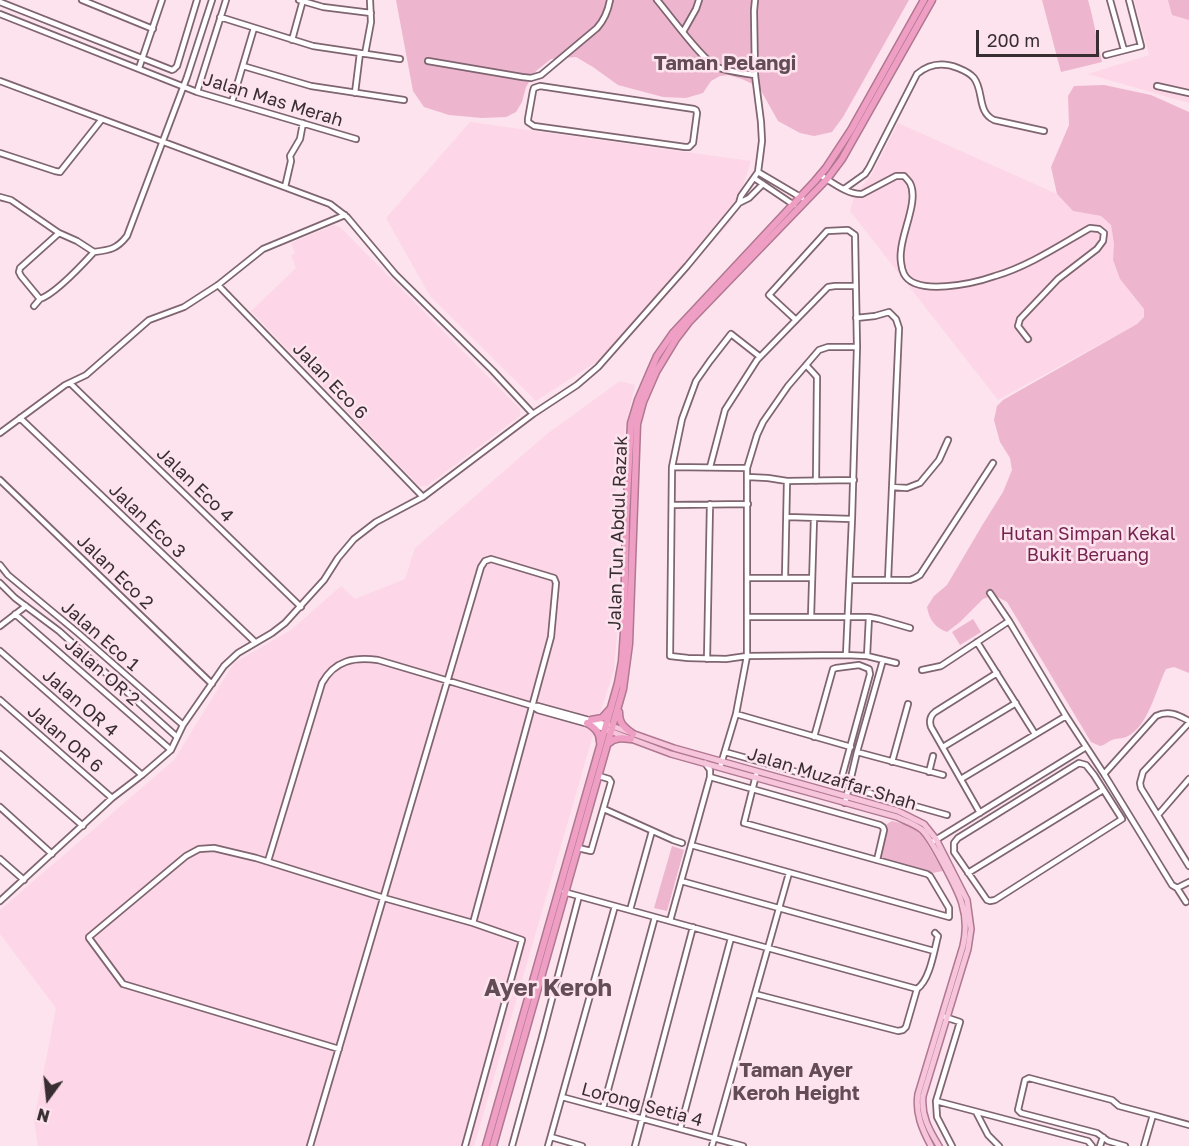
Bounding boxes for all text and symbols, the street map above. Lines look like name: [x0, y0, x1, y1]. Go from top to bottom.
scale bar: [979, 18, 1102, 56]
text: 200 m: [987, 29, 1040, 51]
district label: Taman Pelangi: [654, 52, 796, 76]
street label: Jalan Mas Merah: [200, 68, 346, 132]
street label: Jalan Eco 6: [288, 338, 372, 424]
street label: Jalan Tun Abdul Razak: [604, 435, 632, 631]
street label: Jalan Eco 4: [152, 443, 238, 527]
street label: Jalan Eco 3: [104, 479, 190, 563]
park label: Hutan Simpan Kekal Bukit Beruang: [1000, 523, 1176, 566]
street label: Jalan Eco 2: [72, 530, 158, 614]
street label: Jalan Eco 1: [57, 596, 143, 676]
street label: Jalan OR 2: [60, 634, 144, 710]
street label: Jalan OR 4: [38, 664, 122, 742]
street label: Jalan OR 6: [23, 700, 107, 778]
street label: Jalan Muzaffar Shah: [745, 743, 919, 815]
district label: Ayer Keroh: [484, 974, 612, 1002]
district label: Taman Ayer Keroh Height: [732, 1059, 860, 1106]
north arrow: [18, 1068, 78, 1128]
street label: Lorong Setia 4: [579, 1078, 705, 1132]
text: N: [35, 1104, 52, 1127]

